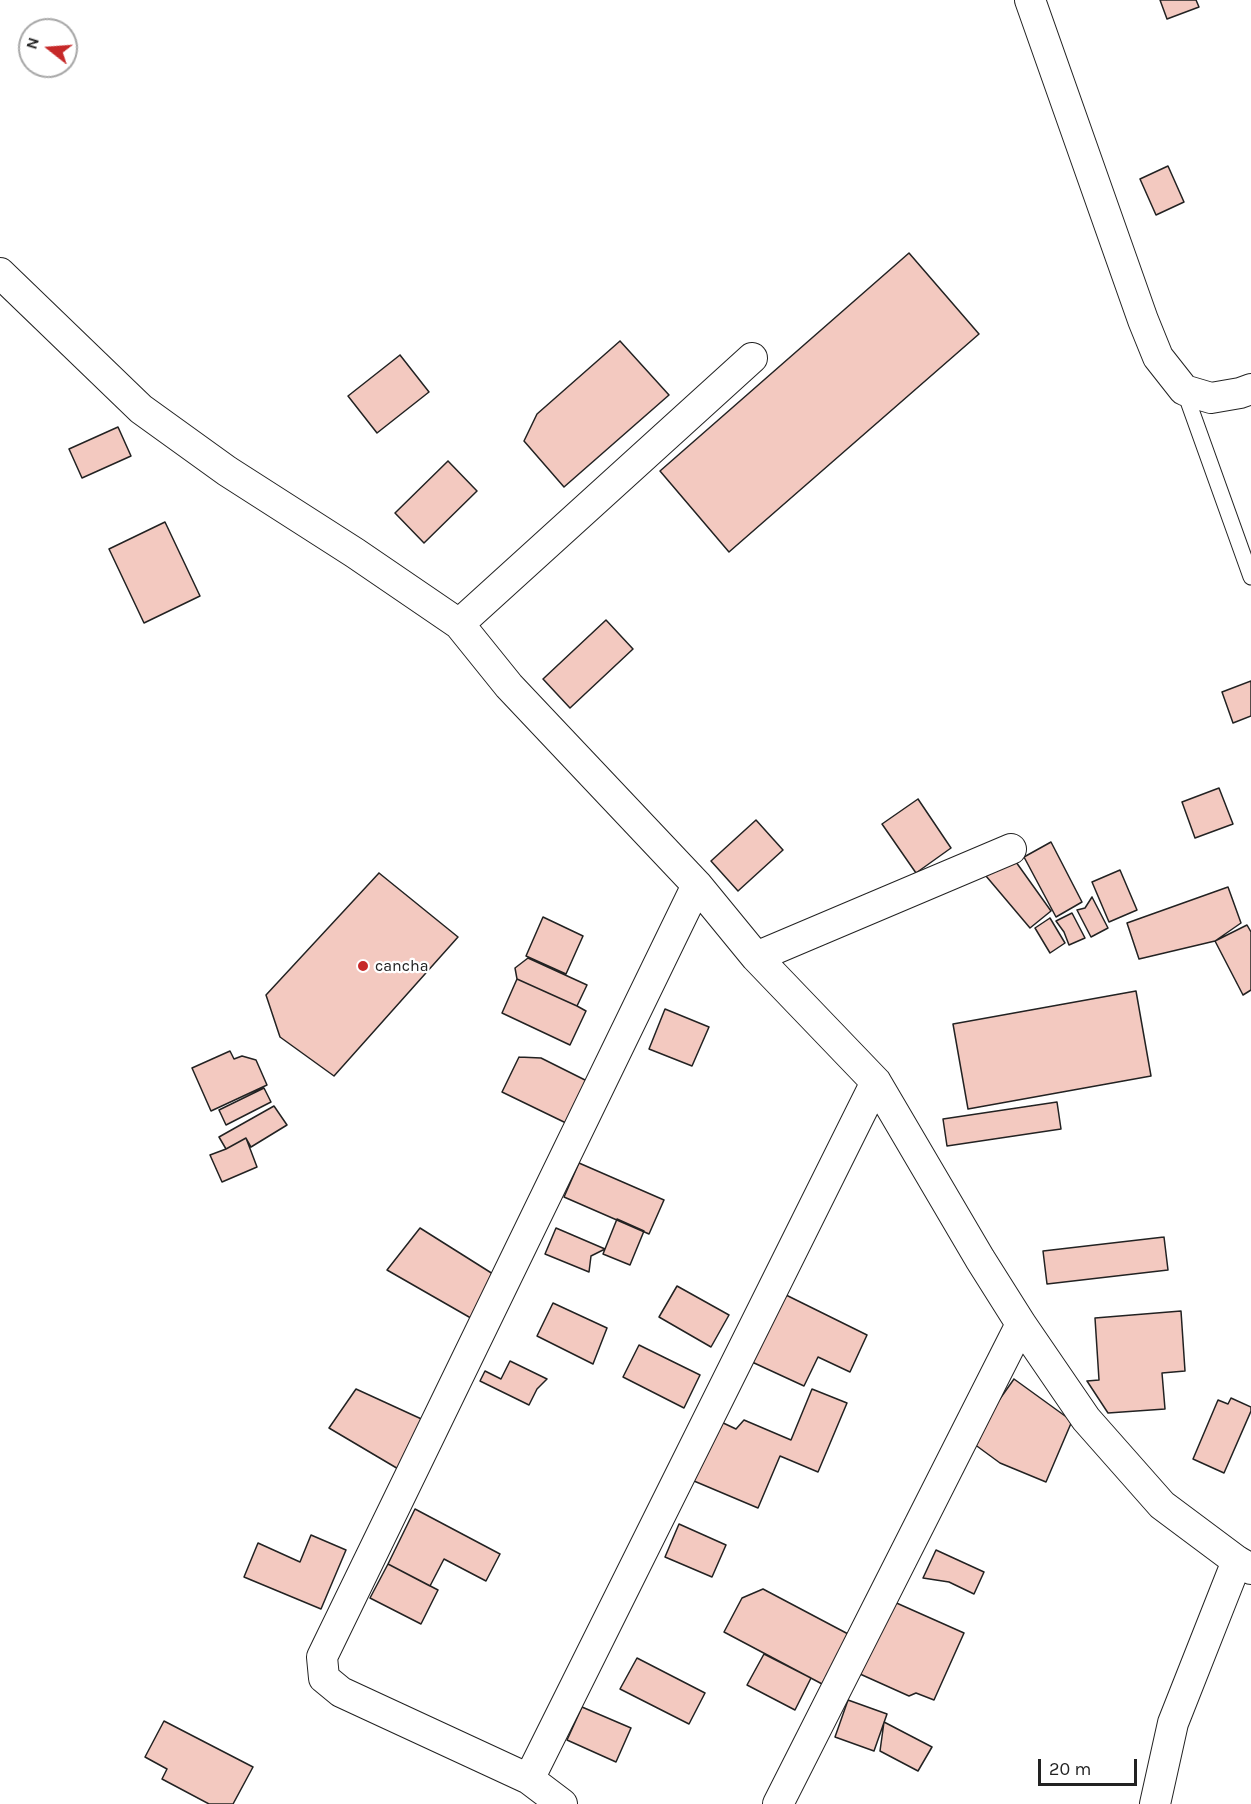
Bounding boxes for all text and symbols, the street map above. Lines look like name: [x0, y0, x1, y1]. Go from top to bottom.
north arrow: [18, 18, 78, 78]
text: N: [21, 35, 43, 51]
place label: cancha: [375, 956, 428, 976]
marker: cancha: [356, 959, 370, 973]
scale bar: [1041, 1747, 1140, 1785]
text: 20 m: [1049, 1758, 1091, 1780]

